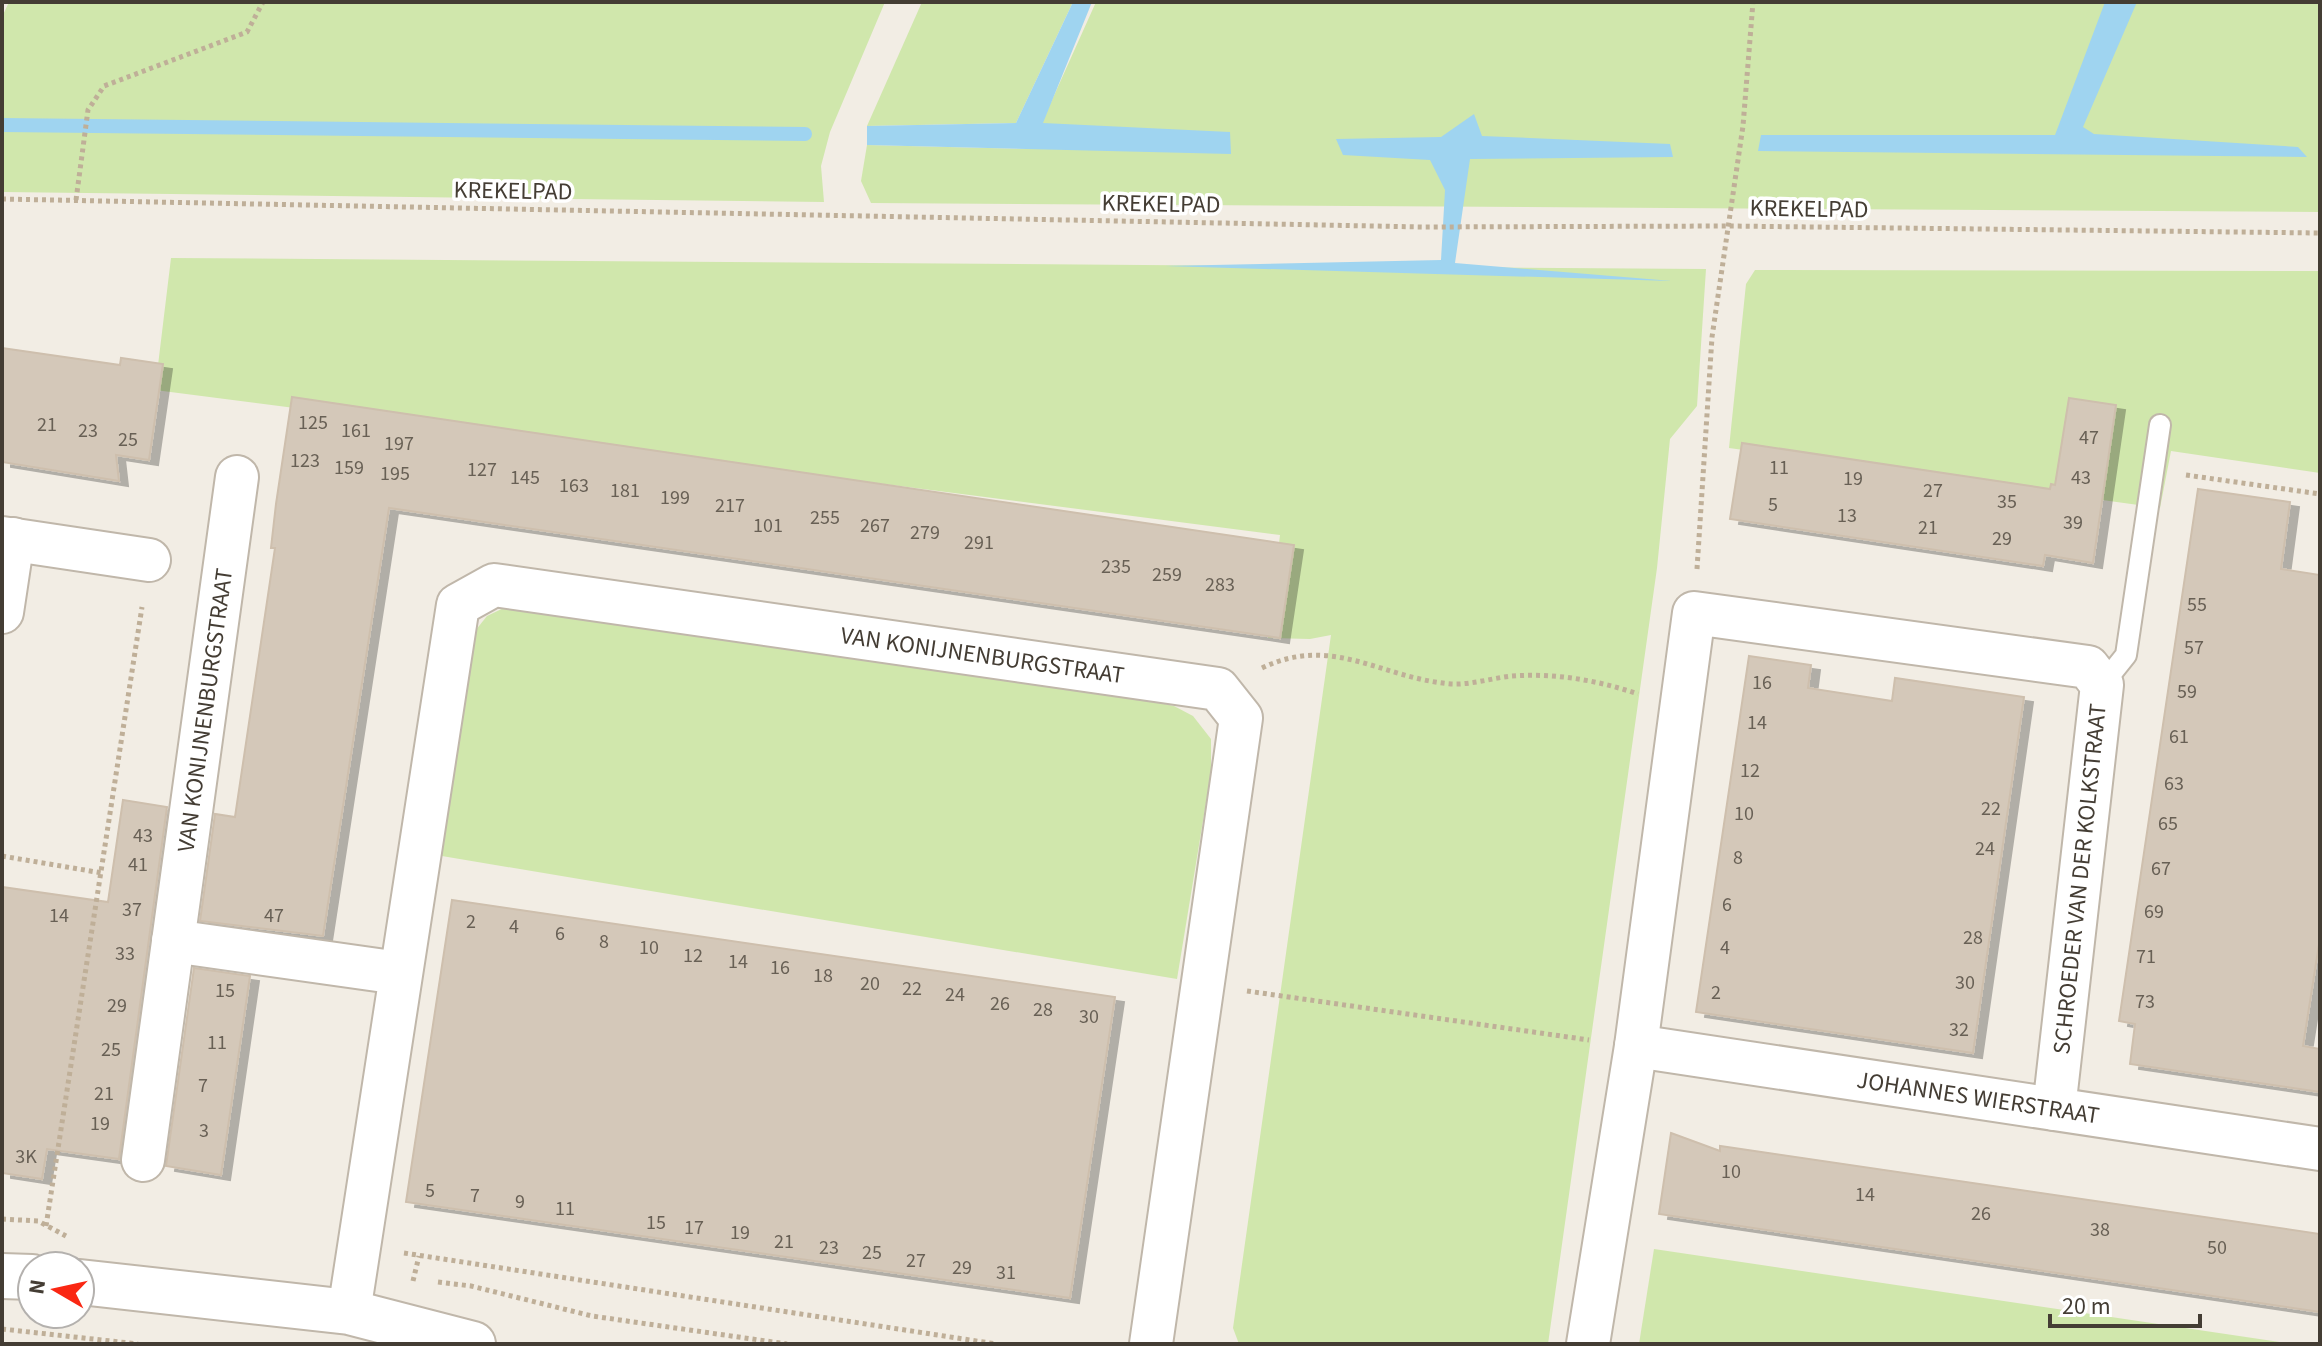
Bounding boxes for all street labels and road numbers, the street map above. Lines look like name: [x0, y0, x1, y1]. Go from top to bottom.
street label: KREKELPAD: [453, 172, 573, 210]
street label: KREKELPAD: [1101, 185, 1221, 223]
street label: KREKELPAD: [1749, 190, 1869, 228]
street label: VAN KONIJNENBURGSTRAAT: [168, 566, 242, 854]
street label: VAN KONIJNENBURGSTRAAT: [838, 617, 1127, 693]
street label: SCHROEDER VAN DER KOLKSTRAAT: [2044, 702, 2116, 1056]
street label: JOHANNES WIERSTRAAT: [1854, 1062, 2102, 1133]

